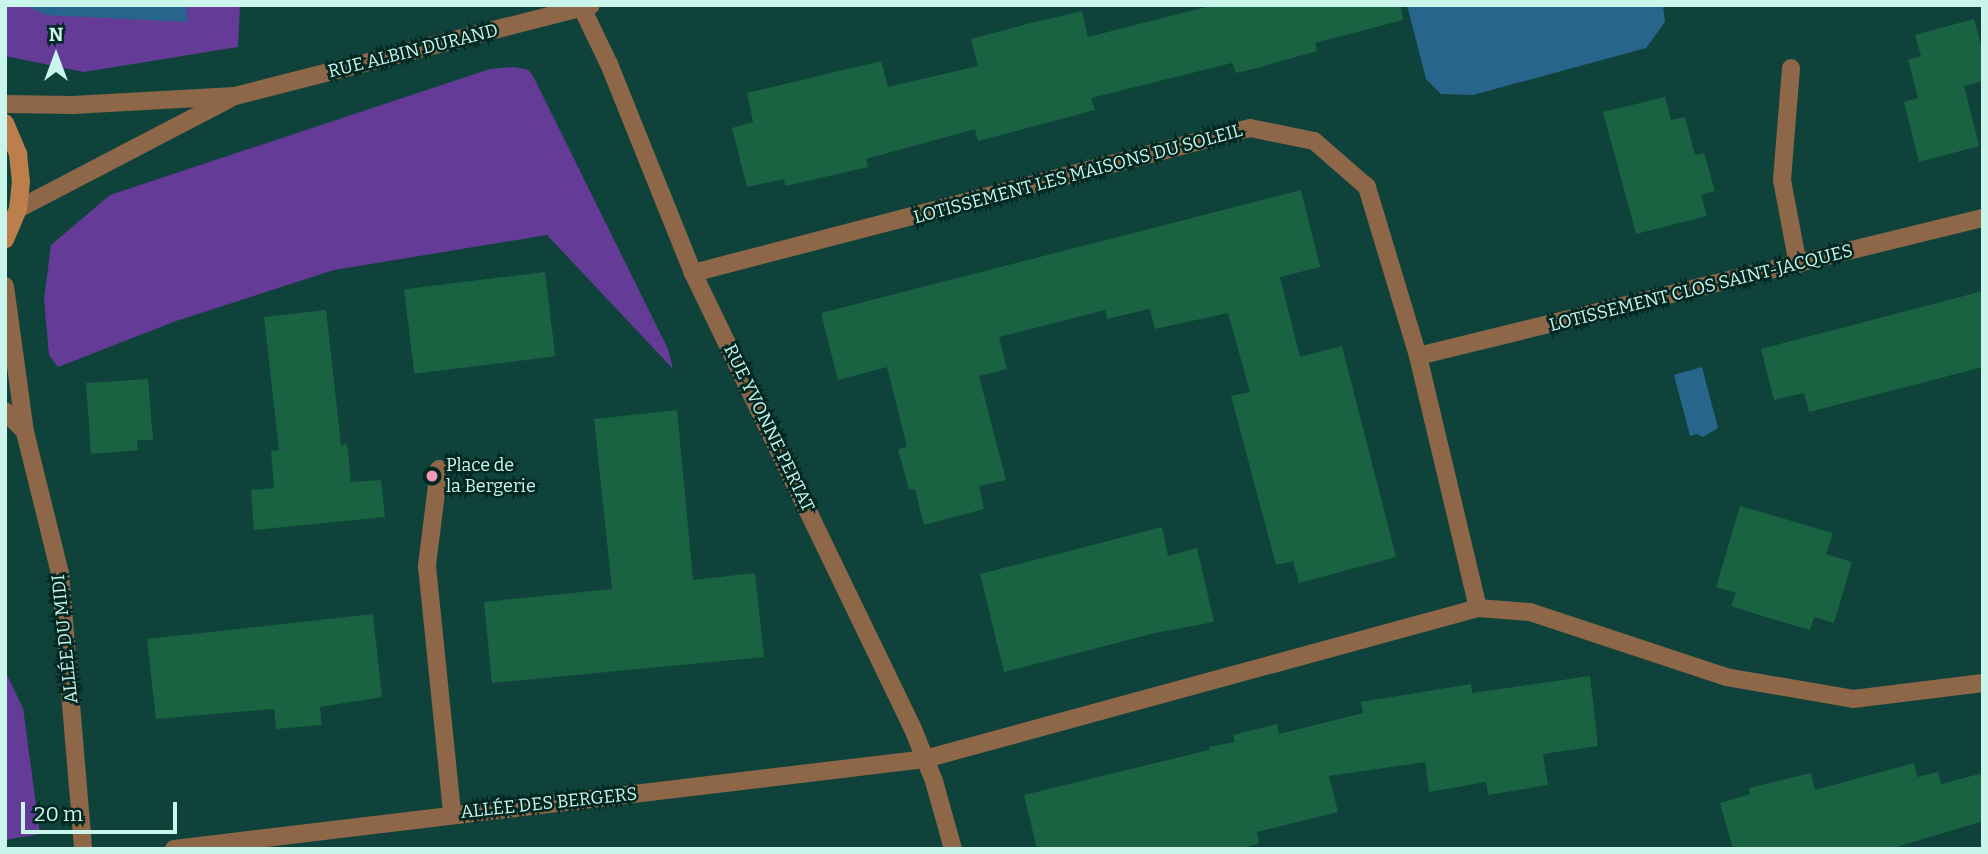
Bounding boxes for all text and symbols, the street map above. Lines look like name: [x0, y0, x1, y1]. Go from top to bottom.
street label: RUE ALBIN DURAND: [326, 19, 500, 83]
north arrow: [21, 21, 91, 91]
text: N: [49, 23, 63, 46]
street label: LOTISSEMENT LES MAISONS DU SOLEIL: [911, 120, 1245, 228]
street label: LOTISSEMENT CLOS SAINT-JACQUES: [1547, 240, 1855, 336]
street label: RUE YVONNE PERTAT: [719, 341, 819, 515]
place label: Place de la Bergerie: [446, 455, 536, 498]
marker: Place de la Bergerie: [424, 468, 440, 484]
street label: ALLÉE DU MIDI: [47, 573, 83, 705]
street label: ALLÉE DES BERGERS: [460, 783, 638, 823]
scale bar: [24, 788, 180, 832]
text: 20 m: [34, 801, 83, 827]

